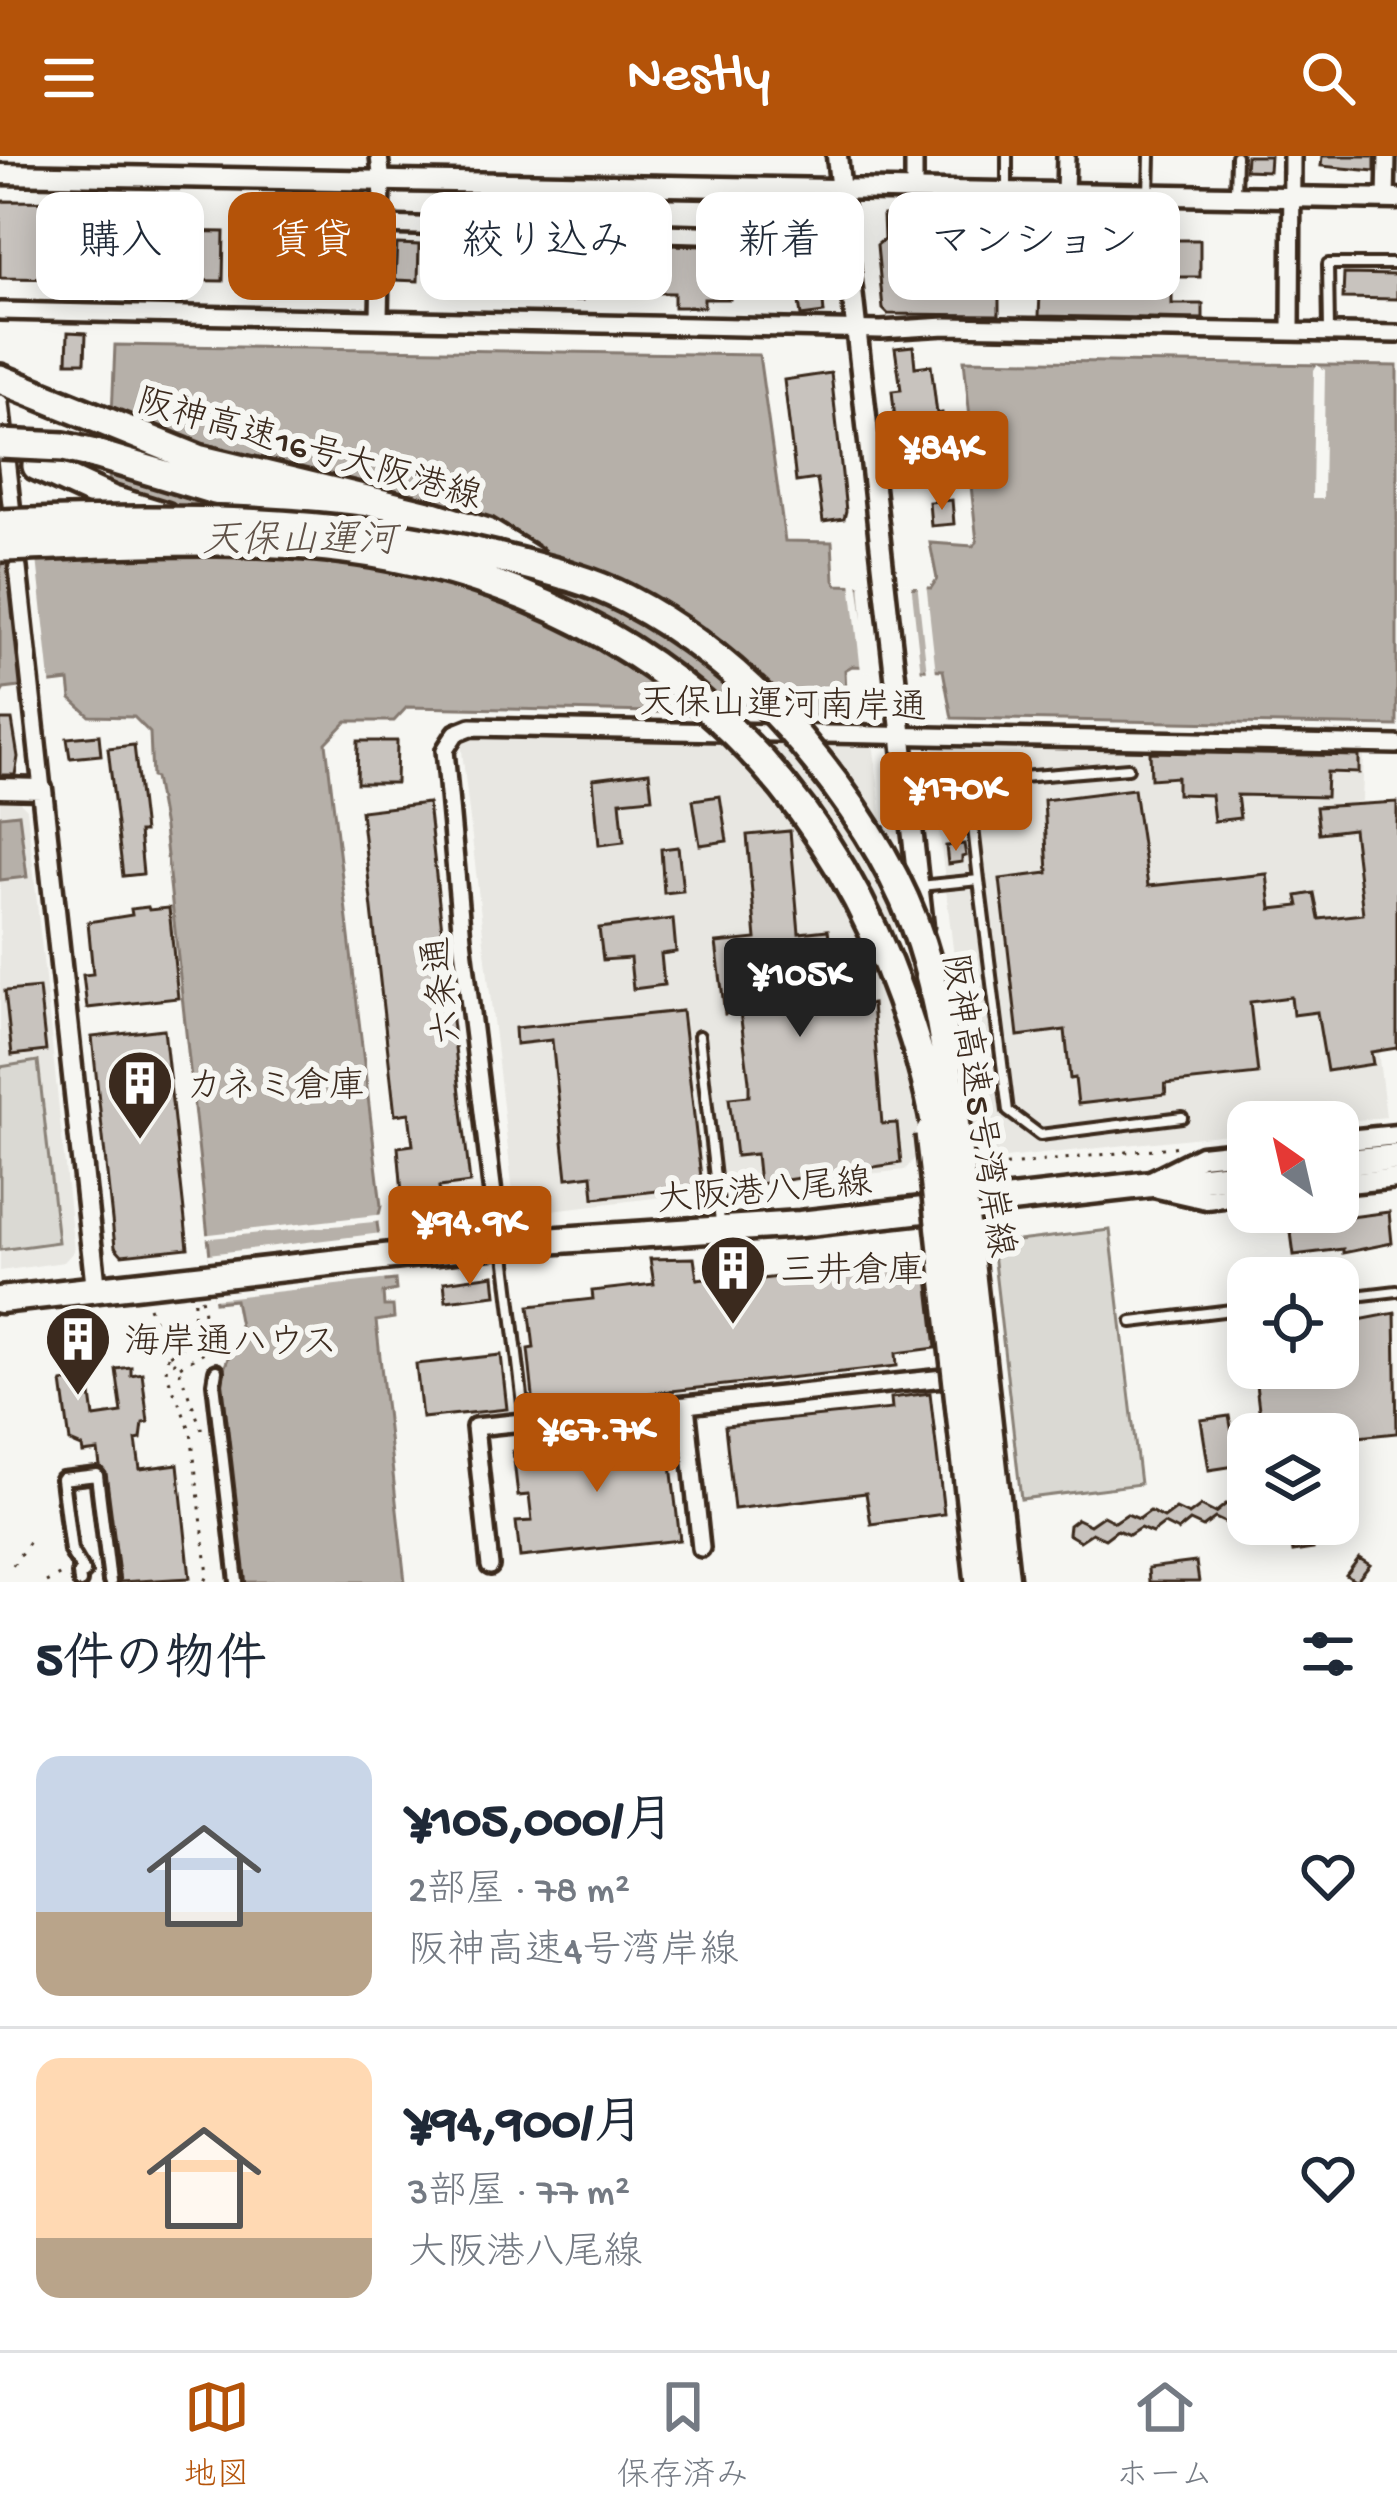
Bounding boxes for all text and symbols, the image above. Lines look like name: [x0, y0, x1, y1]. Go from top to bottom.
icon: menu: [36, 45, 102, 111]
icon: search: [1295, 45, 1361, 111]
text: Nestly: [627, 46, 770, 110]
chip: 購入: [36, 192, 204, 300]
chip: 賃貸: [228, 192, 396, 300]
chip: 絞り込み: [420, 192, 672, 300]
chip: 新着: [696, 192, 864, 300]
chip: マンション: [888, 192, 1180, 300]
street label: 阪神高速16号大阪港線: [131, 380, 486, 522]
pin: ¥84K: [871, 411, 1013, 513]
text: ¥84K: [902, 427, 982, 473]
water label: 天保山運河: [201, 520, 401, 567]
street label: 天保山運河南岸通: [639, 682, 927, 733]
pin: ¥170K: [872, 752, 1040, 854]
text: ¥170K: [907, 768, 1005, 814]
street label: 六条通: [417, 934, 473, 1047]
pin: ¥105K: [716, 938, 884, 1040]
street label: 阪神高速5号湾岸線: [929, 951, 1022, 1261]
text: ¥105K: [751, 954, 849, 1000]
building icon: カネミ倉庫: [105, 1048, 175, 1142]
place label: カネミ倉庫: [186, 1066, 365, 1111]
north arrow: [1227, 1101, 1359, 1233]
map controls: [1227, 1101, 1359, 1545]
street label: 大阪港八尾線: [655, 1163, 874, 1225]
pin: ¥94.9K: [372, 1186, 568, 1288]
text: ¥94.9K: [415, 1202, 525, 1248]
building icon: 三井倉庫: [698, 1233, 768, 1327]
place label: 三井倉庫: [780, 1251, 924, 1296]
button: locate: [1227, 1257, 1359, 1389]
building icon: 海岸通ハウス: [43, 1304, 113, 1398]
place label: 海岸通ハウス: [124, 1323, 338, 1367]
pin: ¥67.7K: [499, 1393, 695, 1495]
text: ¥67.7K: [541, 1409, 653, 1455]
button: layers: [1227, 1413, 1359, 1545]
icon: filters: [1295, 1621, 1361, 1687]
text: 5件の物件: [36, 1634, 267, 1694]
text: ¥105,000/月: [408, 1795, 674, 1855]
icon: home: [132, 1804, 276, 1948]
icon: heart: [1295, 1843, 1361, 1909]
text: 2部屋 · 78 m²: [408, 1870, 630, 1916]
text: 阪神高速4号湾岸線: [408, 1931, 738, 1977]
text: ¥94,900/月: [408, 2097, 644, 2157]
icon: home: [132, 2106, 276, 2250]
icon: heart: [1295, 2145, 1361, 2211]
text: 3部屋 · 77 m²: [408, 2172, 630, 2218]
text: 大阪港八尾線: [408, 2233, 642, 2279]
tab: 地図: [184, 2374, 250, 2497]
tab: 保存済み: [617, 2374, 749, 2497]
tab: ホーム: [1116, 2374, 1213, 2497]

